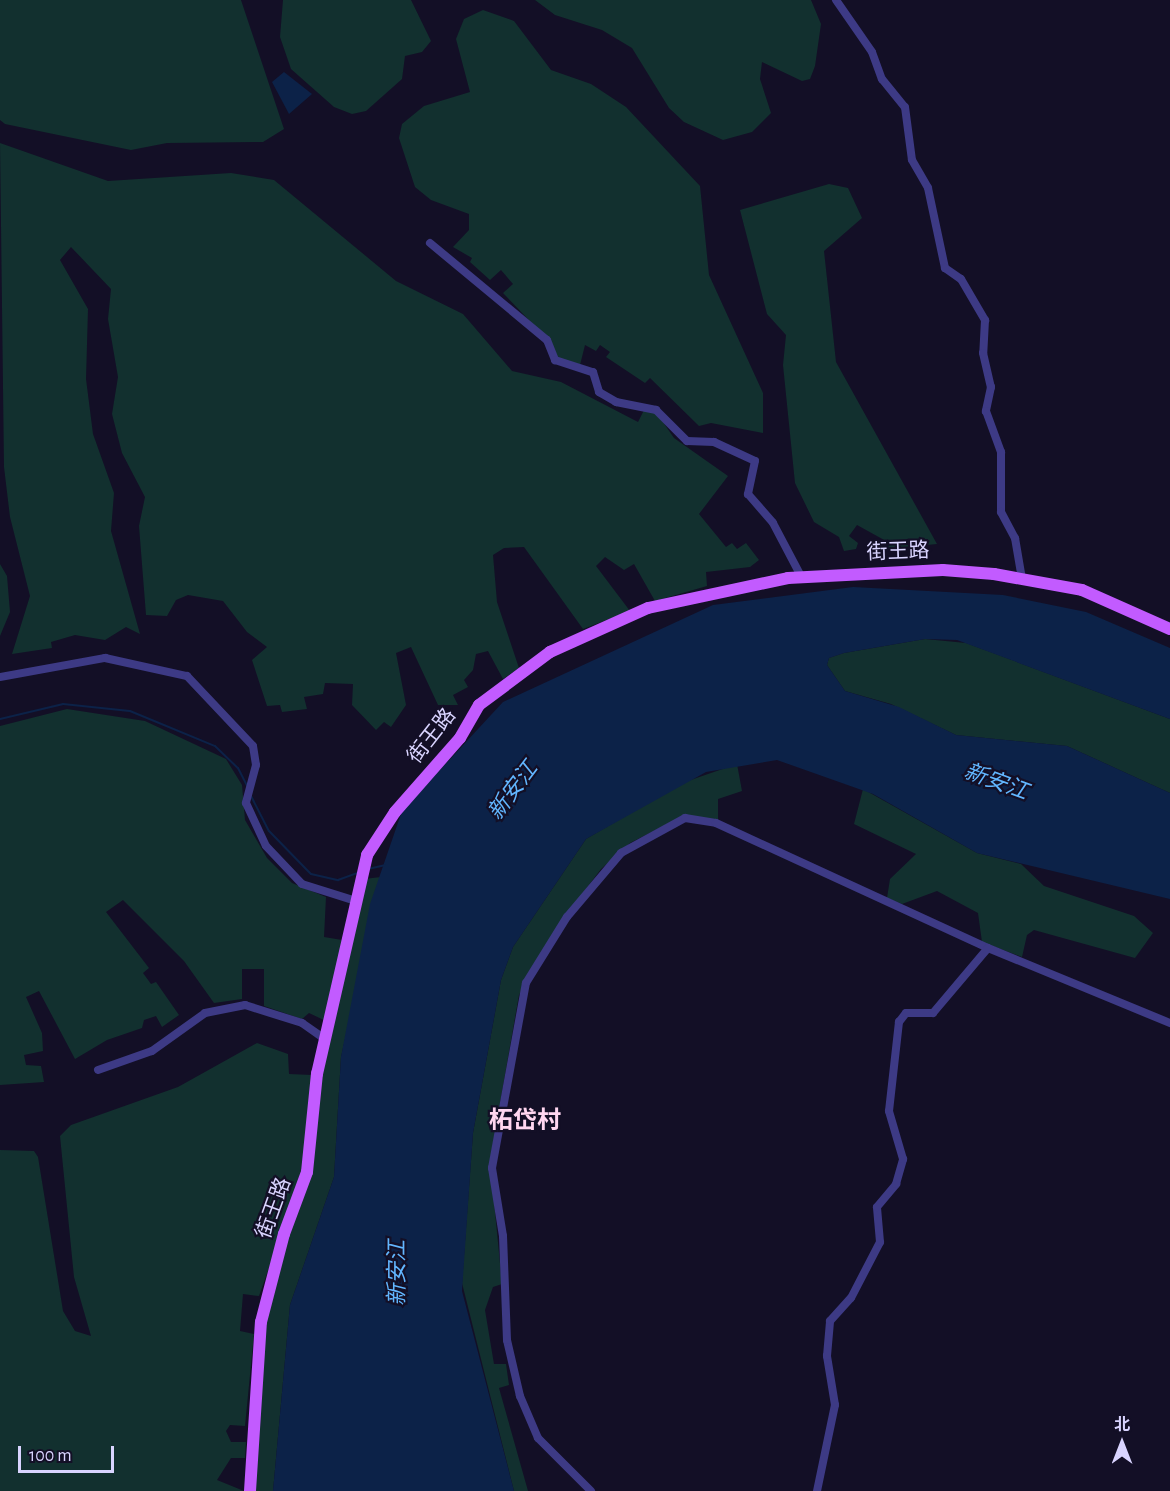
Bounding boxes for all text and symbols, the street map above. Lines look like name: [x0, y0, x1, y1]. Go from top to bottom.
street label: 街王路: [866, 538, 930, 566]
street label: 街王路: [403, 703, 461, 769]
water label: 新安江: [483, 757, 543, 825]
water label: 新安江: [960, 758, 1032, 806]
district label: 柘岱村: [489, 1108, 561, 1136]
street label: 街王路: [251, 1174, 297, 1242]
water label: 新安江: [385, 1240, 411, 1306]
north arrow: [1092, 1413, 1152, 1473]
text: 北: [1114, 1417, 1130, 1433]
scale bar: [21, 1434, 117, 1472]
text: 100 m: [29, 1447, 72, 1465]

